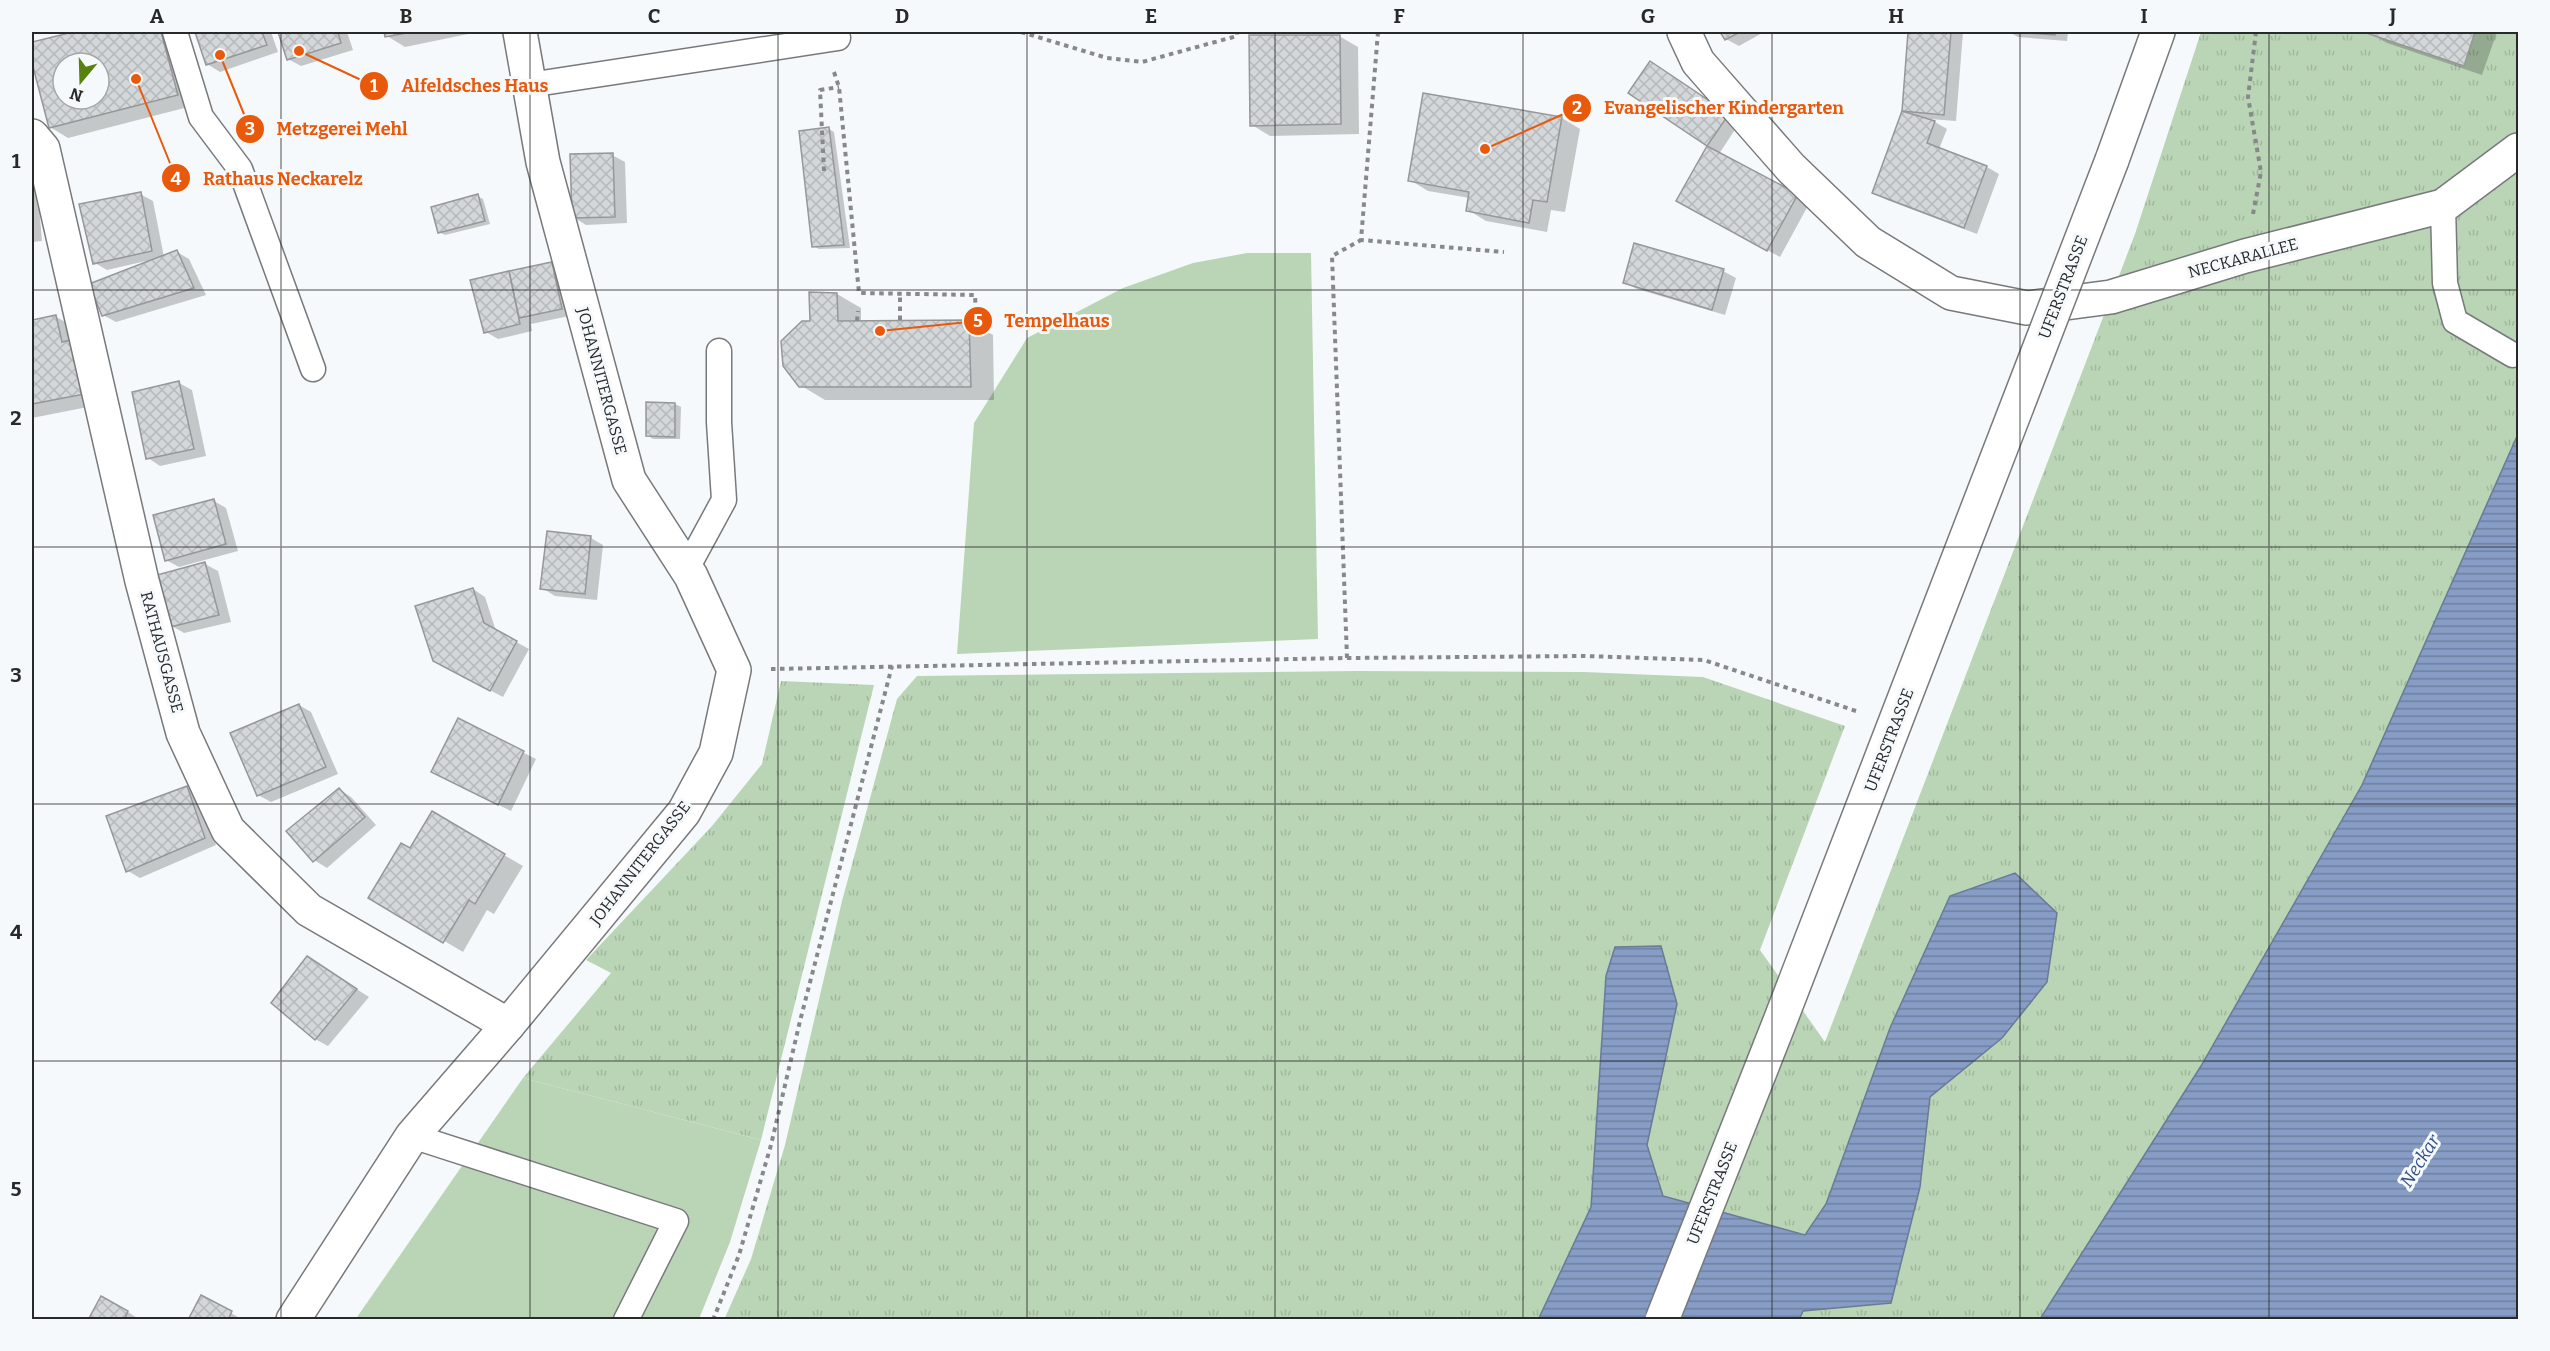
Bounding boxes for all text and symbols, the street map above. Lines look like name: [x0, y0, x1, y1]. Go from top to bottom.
text: A: [150, 4, 165, 28]
text: B: [400, 4, 413, 28]
text: C: [648, 4, 660, 28]
text: D: [895, 4, 909, 28]
text: E: [1145, 4, 1157, 28]
text: F: [1393, 4, 1405, 28]
text: G: [1641, 4, 1655, 28]
text: H: [1888, 4, 1904, 28]
text: I: [2140, 4, 2148, 28]
text: J: [2389, 4, 2397, 28]
north arrow: [51, 51, 111, 111]
callout: Alfeldsches Haus: [359, 68, 560, 104]
text: 1: [370, 75, 378, 97]
text: Alfeldsches Haus: [402, 75, 549, 97]
text: N: [67, 84, 85, 106]
callout: Evangelischer Kindergarten: [1562, 90, 1855, 126]
text: 2: [1572, 97, 1582, 119]
text: Evangelischer Kindergarten: [1604, 97, 1844, 119]
callout: Metzgerei Mehl: [235, 111, 420, 147]
text: 3: [245, 118, 255, 140]
text: Metzgerei Mehl: [277, 118, 408, 140]
text: 1: [12, 149, 21, 173]
callout: Rathaus Neckarelz: [161, 160, 375, 196]
text: 4: [171, 168, 182, 190]
text: Rathaus Neckarelz: [203, 168, 363, 190]
street label: UFERSTRASSE: [2035, 233, 2091, 341]
street label: NECKARALLEE: [2186, 234, 2300, 282]
callout: Tempelhaus: [963, 303, 1122, 339]
street label: JOHANNITERGASSE: [573, 304, 631, 457]
text: 5: [973, 310, 983, 332]
text: Tempelhaus: [1004, 310, 1110, 332]
text: 2: [10, 406, 22, 430]
street label: RATHAUSGASSE: [137, 589, 187, 715]
text: 3: [10, 663, 22, 687]
street label: UFERSTRASSE: [1861, 686, 1917, 794]
street label: JOHANNITERGASSE: [585, 797, 694, 929]
text: 4: [10, 920, 22, 944]
water label: Neckar: [2395, 1130, 2445, 1191]
street label: UFERSTRASSE: [1683, 1139, 1741, 1247]
text: 5: [11, 1177, 22, 1201]

